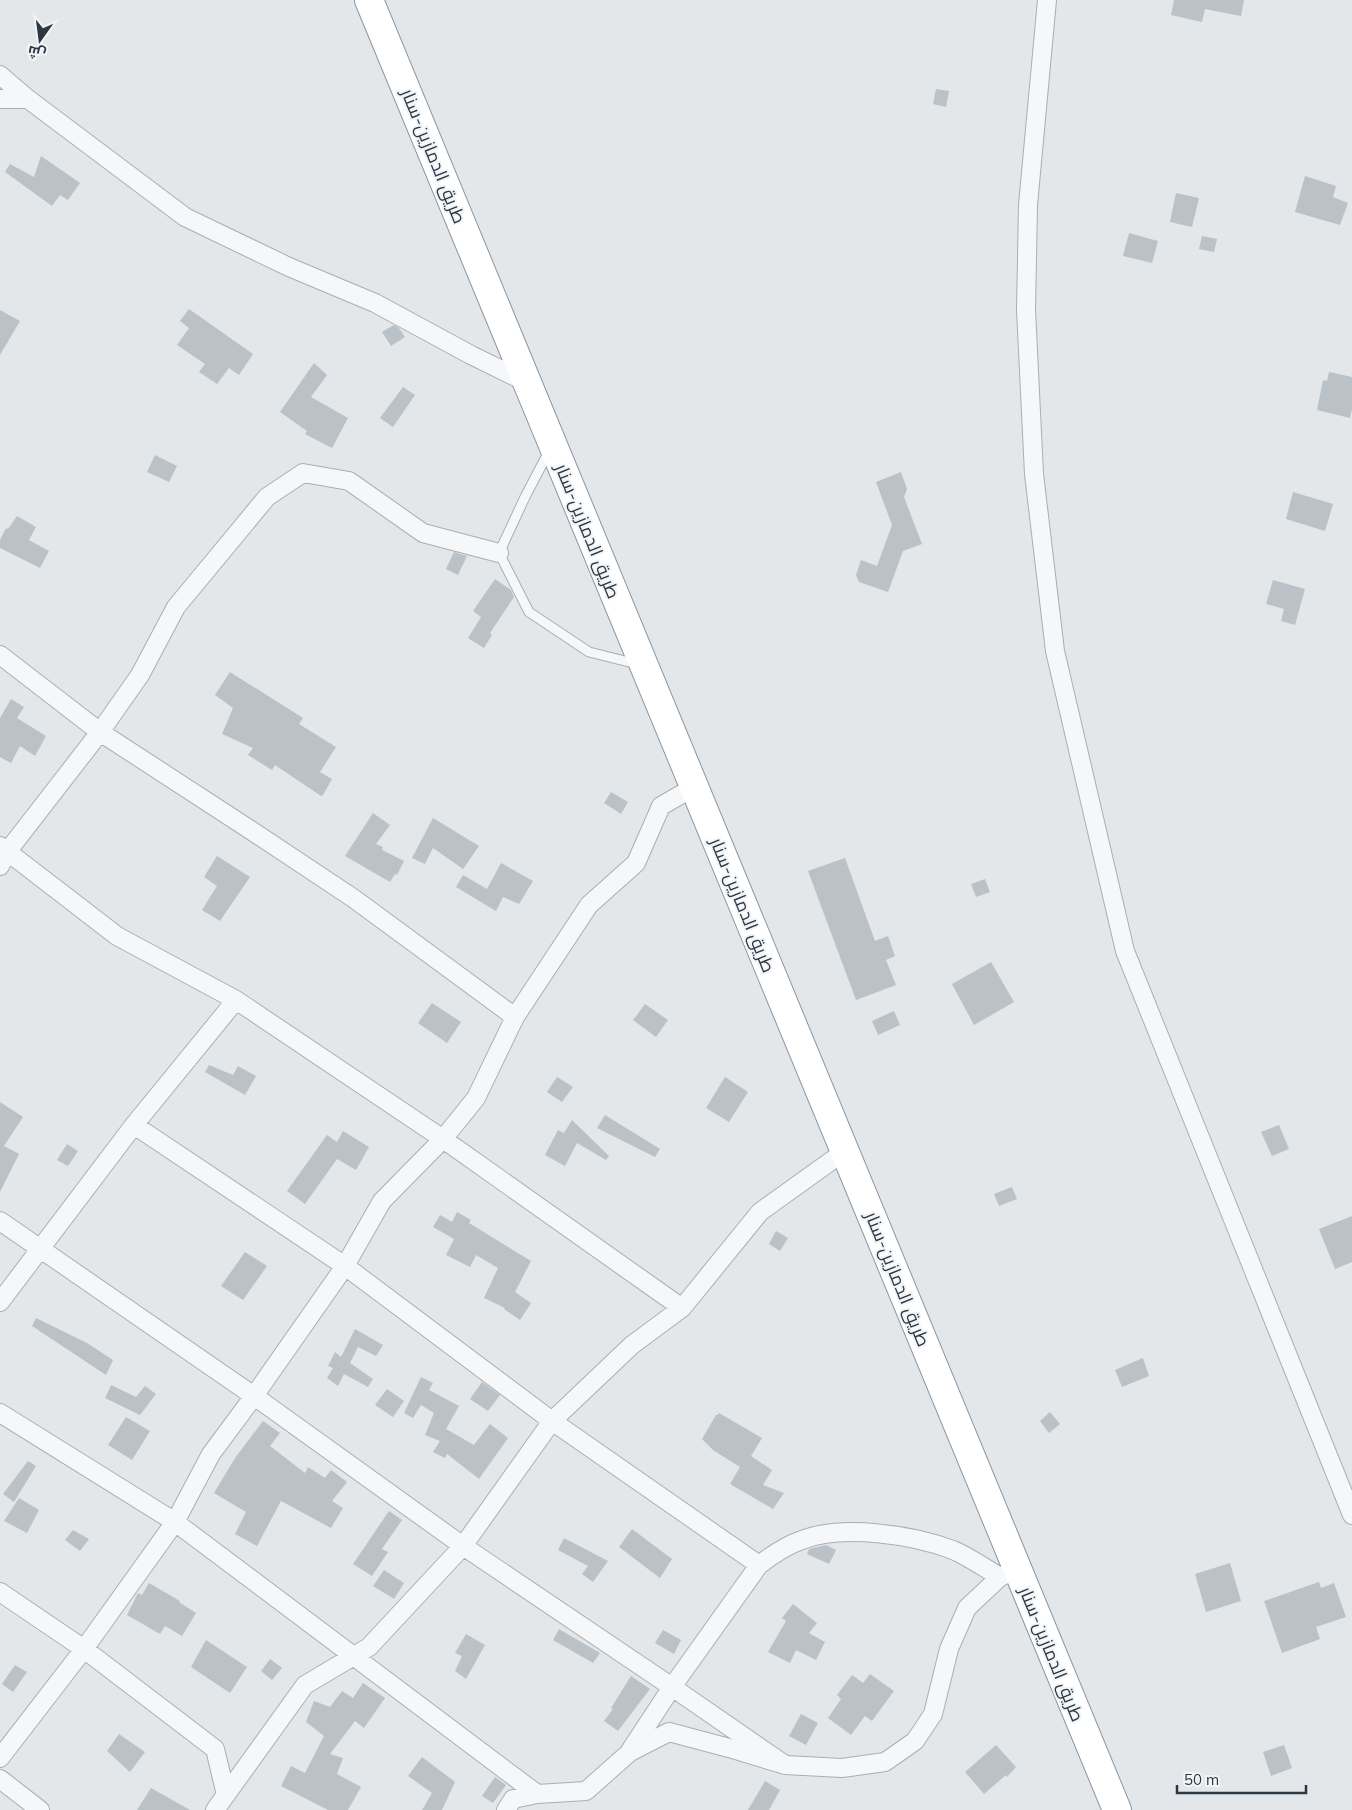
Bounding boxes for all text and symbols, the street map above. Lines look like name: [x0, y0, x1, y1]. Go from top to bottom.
north arrow: [15, 15, 65, 65]
text: ش: [26, 42, 48, 64]
street label: طريق الدمازين-سنار: [395, 84, 472, 227]
street label: طريق الدمازين-سنار: [549, 459, 626, 602]
street label: طريق الدمازين-سنار: [704, 833, 781, 976]
street label: طريق الدمازين-سنار: [859, 1207, 936, 1350]
street label: طريق الدمازين-سنار: [1013, 1582, 1090, 1725]
scale bar: [1177, 1762, 1306, 1794]
text: 50 m: [1184, 1770, 1219, 1789]

